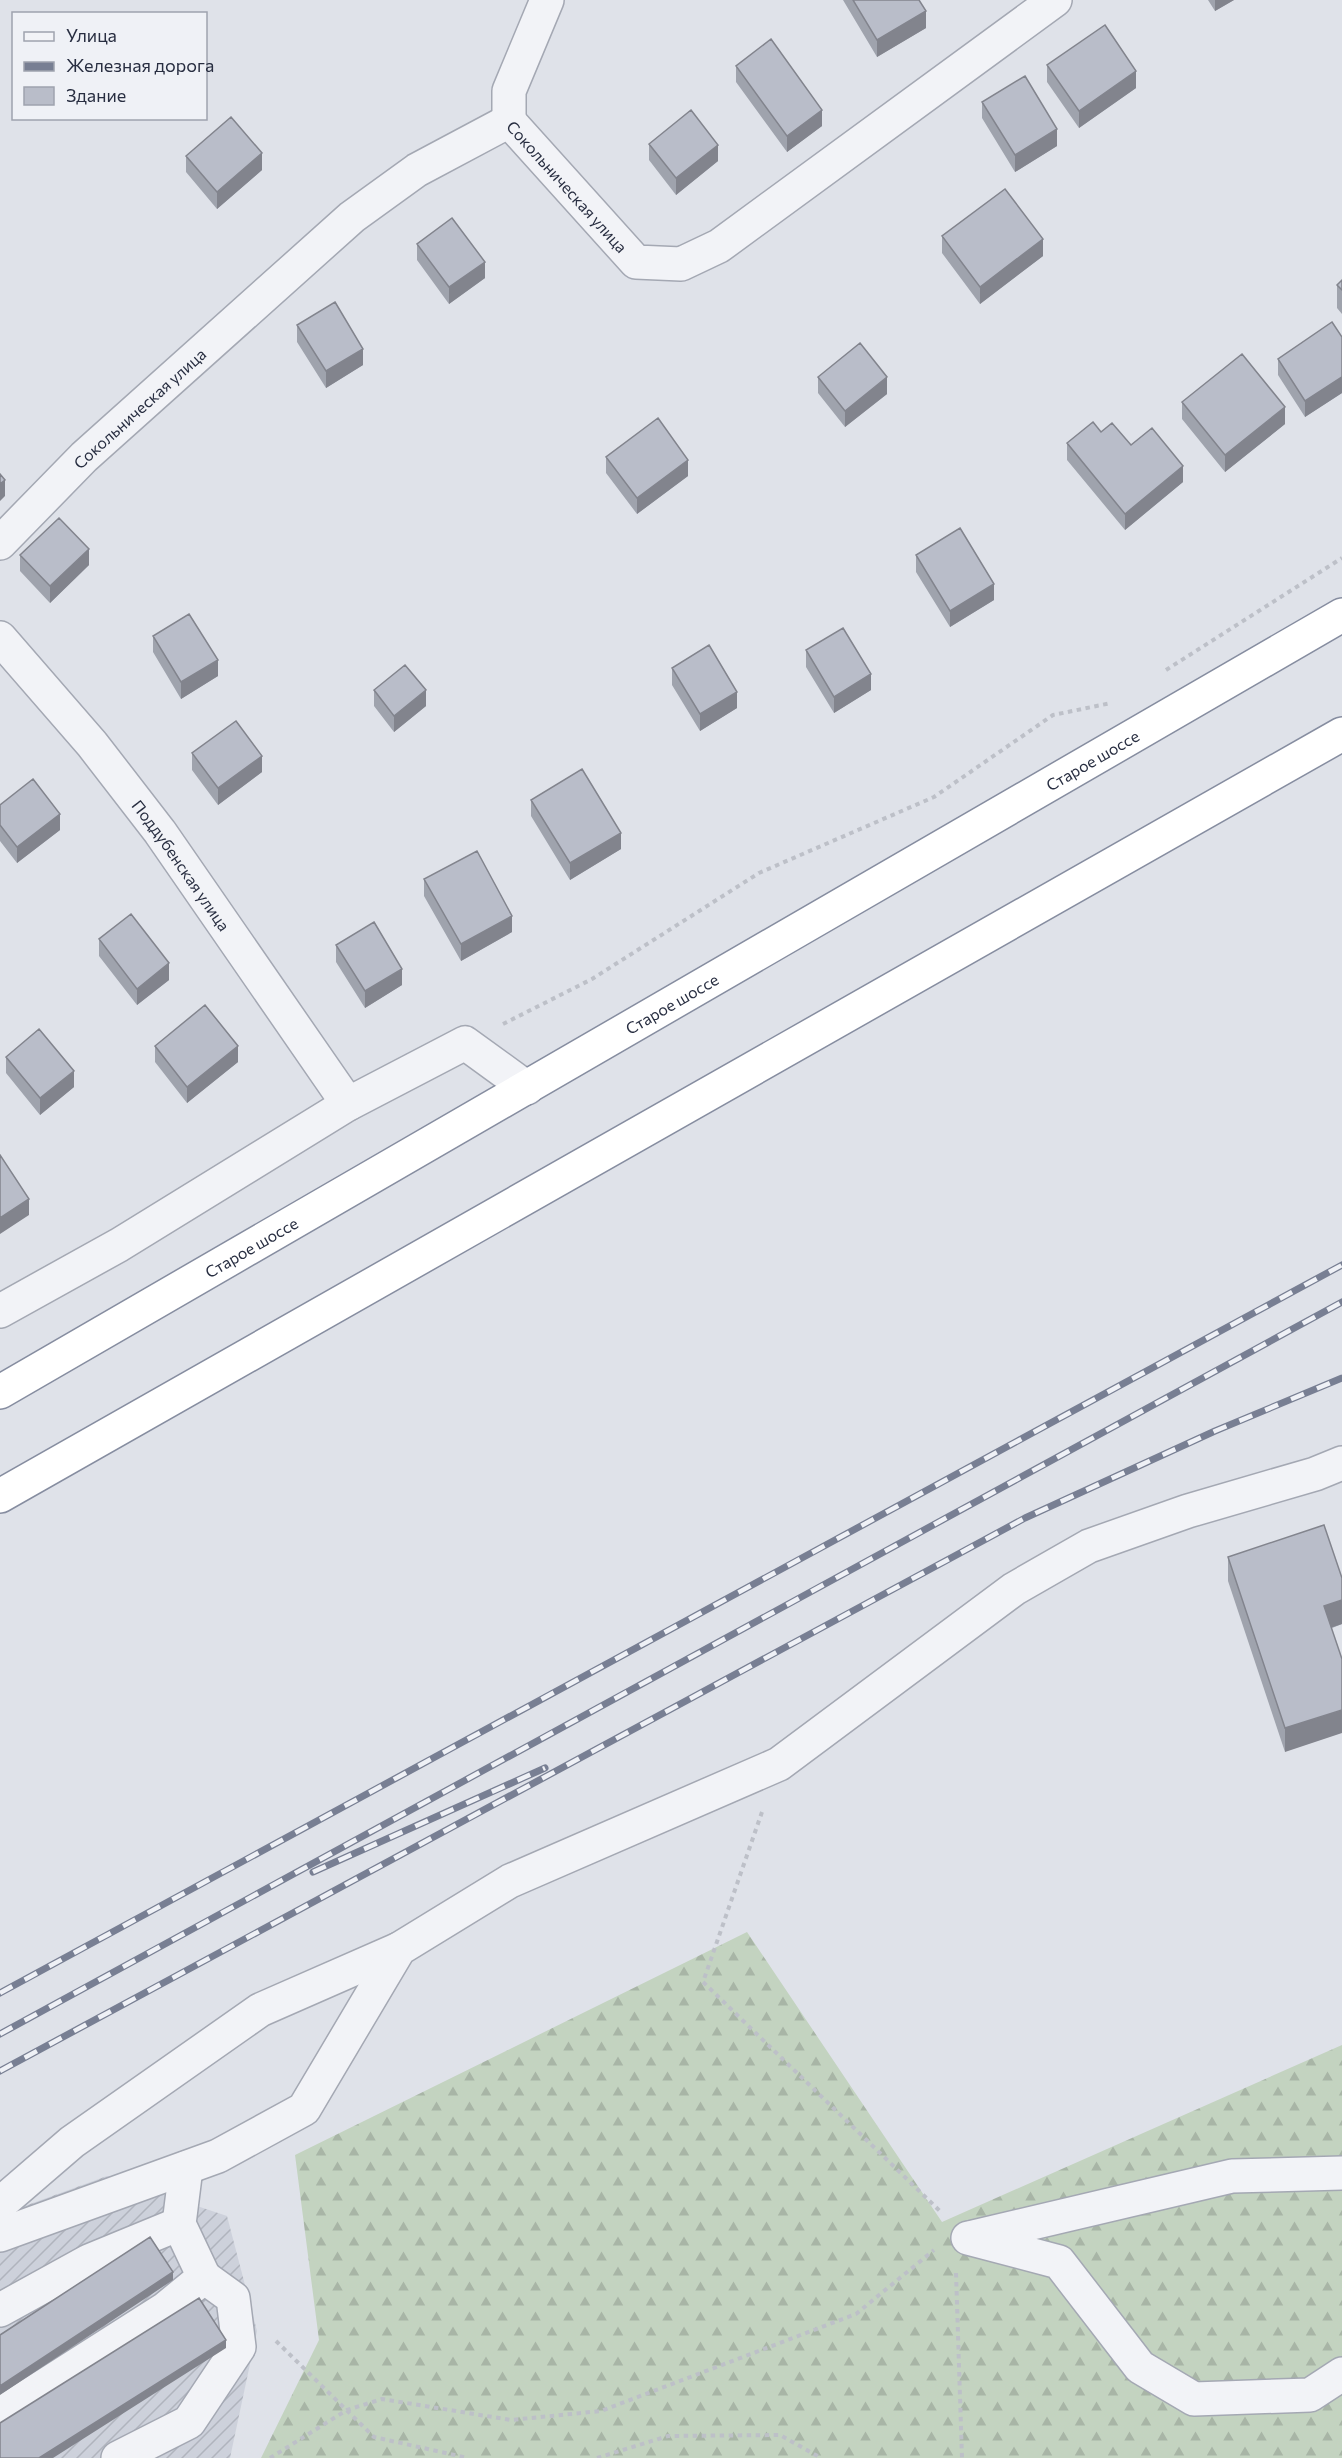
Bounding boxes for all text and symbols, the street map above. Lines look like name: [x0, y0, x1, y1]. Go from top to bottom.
legend: [12, 12, 207, 120]
text: Улица: [66, 24, 117, 46]
text: Железная дорога: [66, 54, 214, 76]
text: Здание: [66, 84, 126, 106]
street label: Сокольническая улица: [503, 116, 632, 256]
street label: Сокольническая улица: [69, 344, 209, 472]
street label: Старое шоссе: [1042, 725, 1142, 794]
street label: Поддубенская улица: [129, 796, 235, 934]
street label: Старое шоссе: [622, 969, 721, 1037]
street label: Старое шоссе: [201, 1212, 301, 1281]

